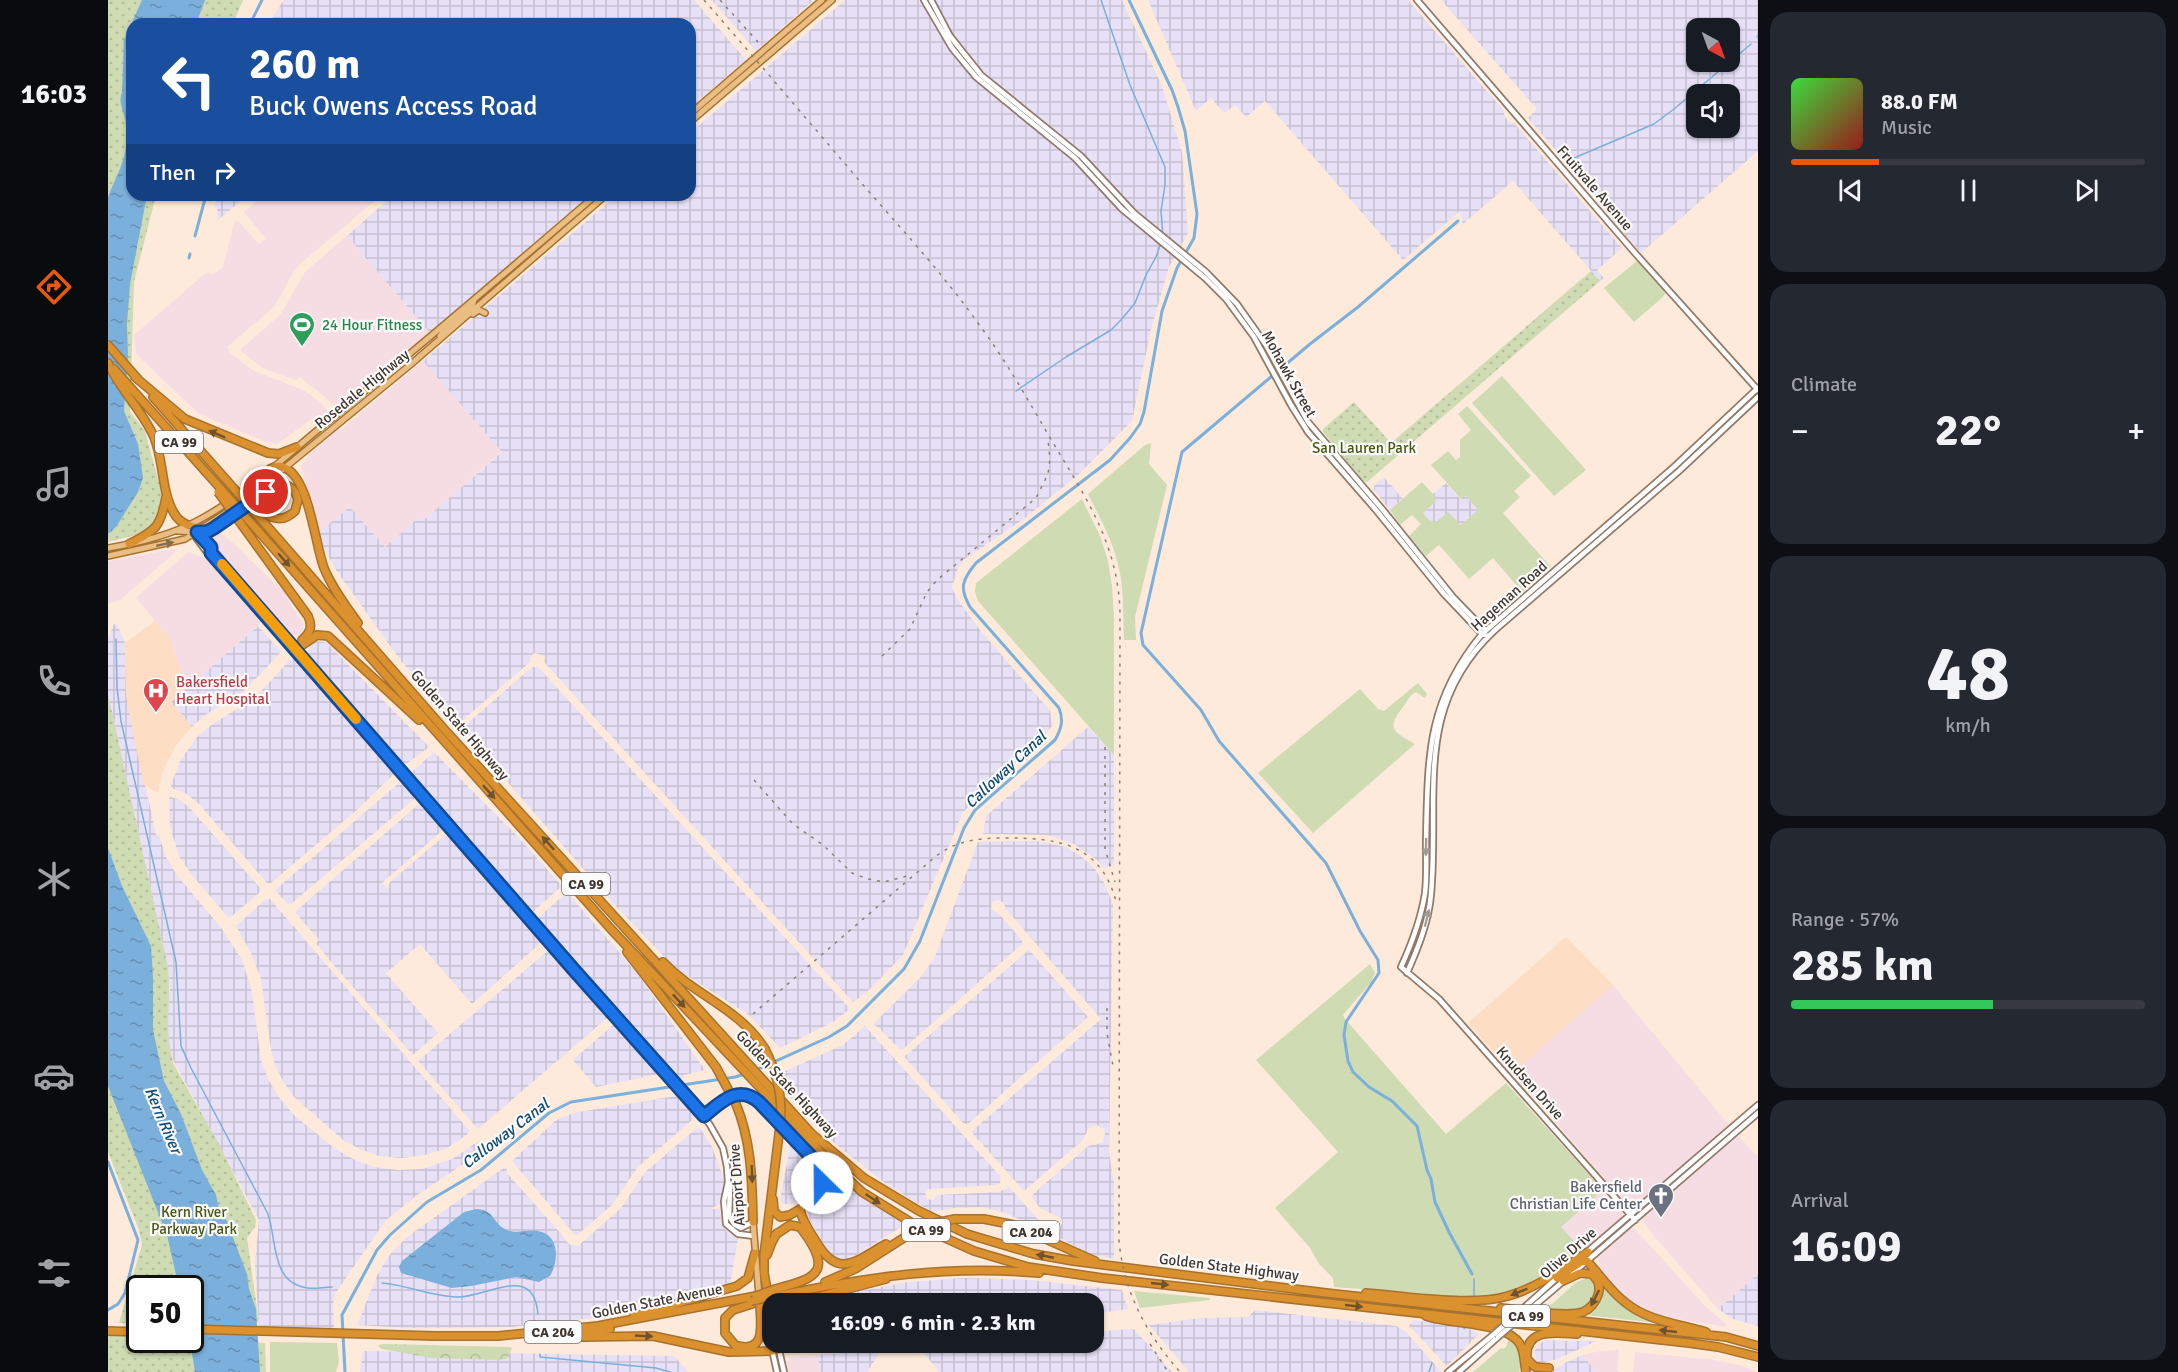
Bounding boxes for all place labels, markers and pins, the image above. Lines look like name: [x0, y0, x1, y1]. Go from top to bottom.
sports icon: 24 Hour Fitness: [287, 310, 317, 348]
place label: 24 Hour Fitness: [322, 316, 423, 334]
pin: [240, 466, 291, 517]
place label: Bakersfield Heart Hospital: [176, 673, 269, 708]
hospital icon: Bakersfield Heart Hospital: [141, 676, 171, 714]
place label: Bakersfield Christian Life Center: [1510, 1178, 1642, 1213]
church icon: Bakersfield Christian Life Center: [1646, 1181, 1676, 1219]

